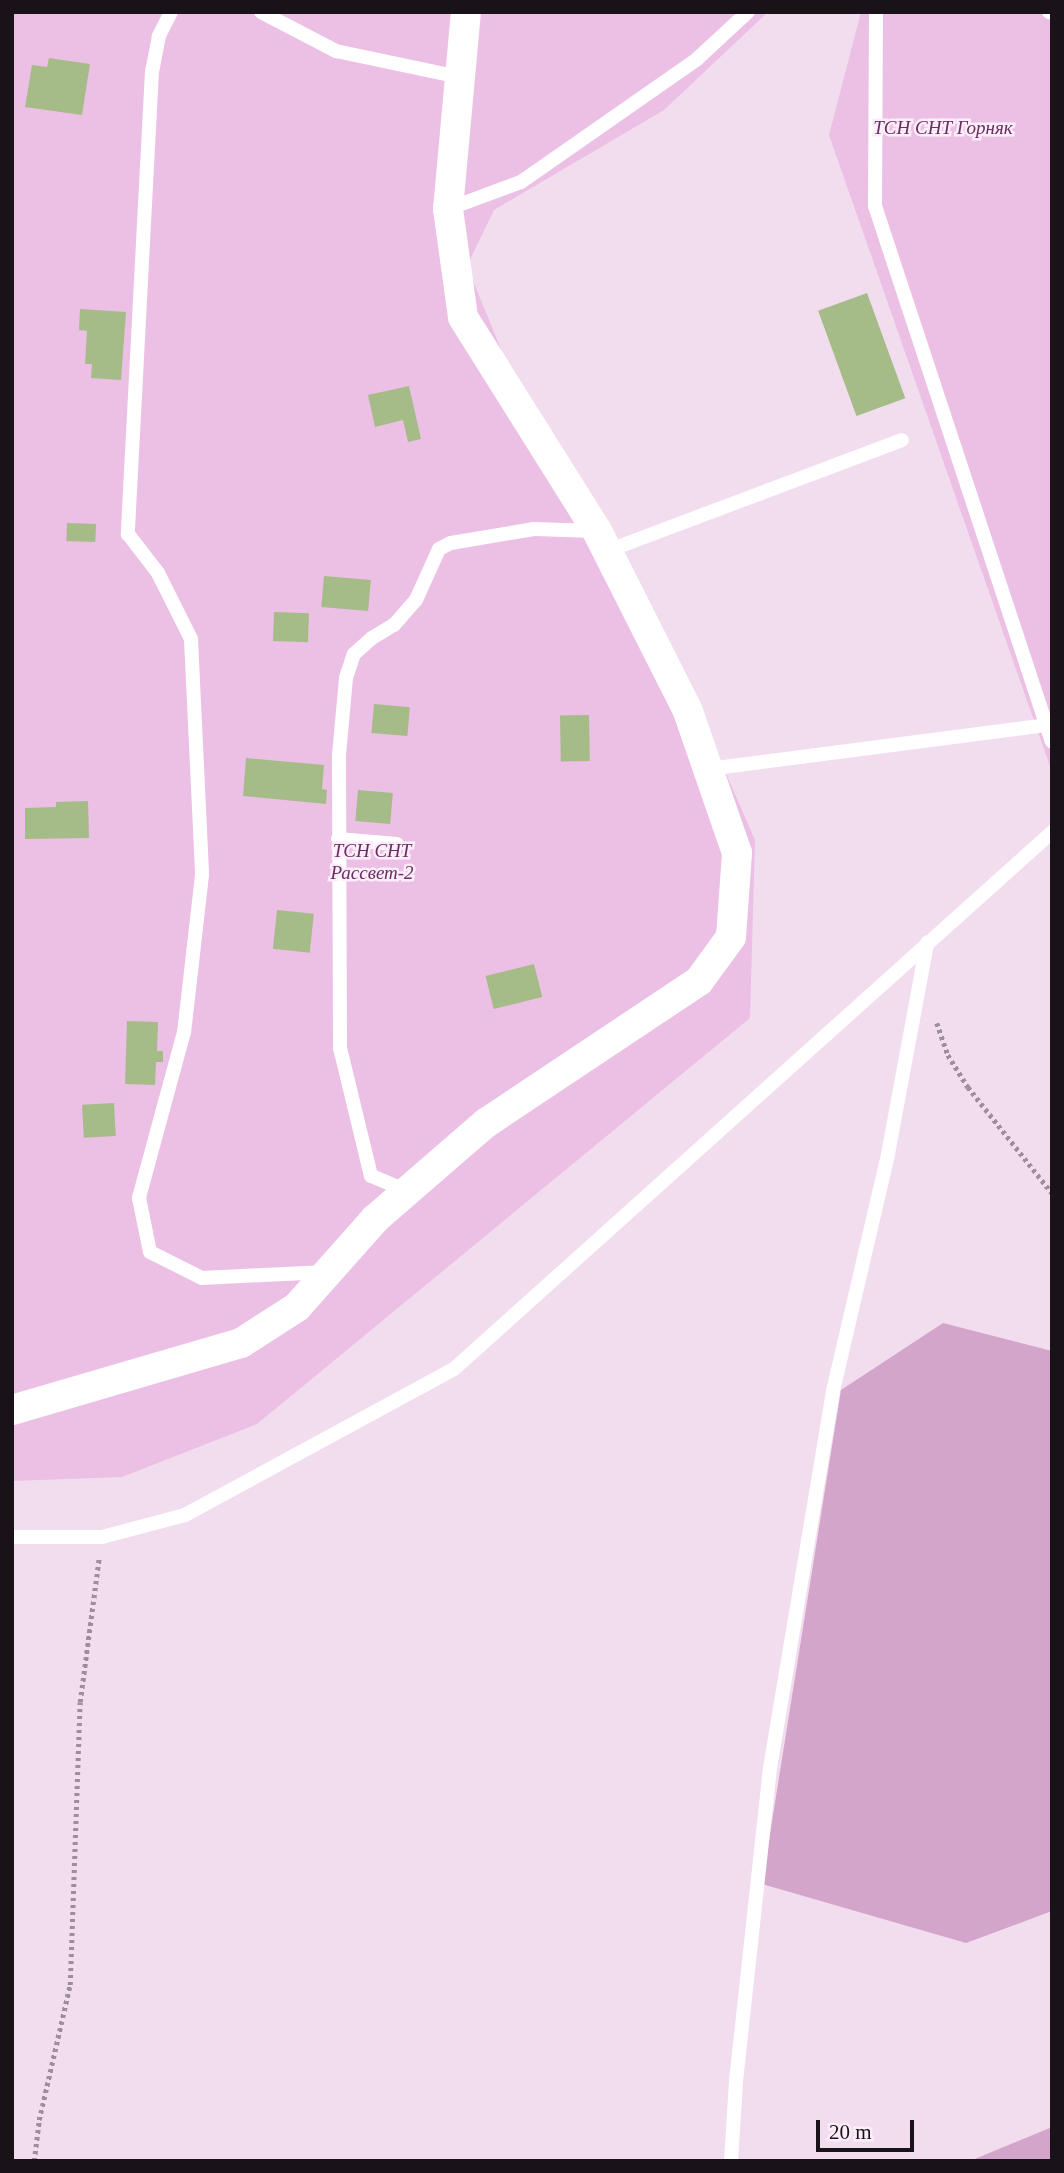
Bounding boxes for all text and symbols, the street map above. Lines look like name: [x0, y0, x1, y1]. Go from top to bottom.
park label: ТСН СНТ Горняк: [873, 117, 1013, 139]
park label: ТСН СНТ Рассвет-2: [330, 840, 414, 884]
scale bar: [819, 2106, 917, 2150]
text: 20 m: [829, 2120, 872, 2144]

